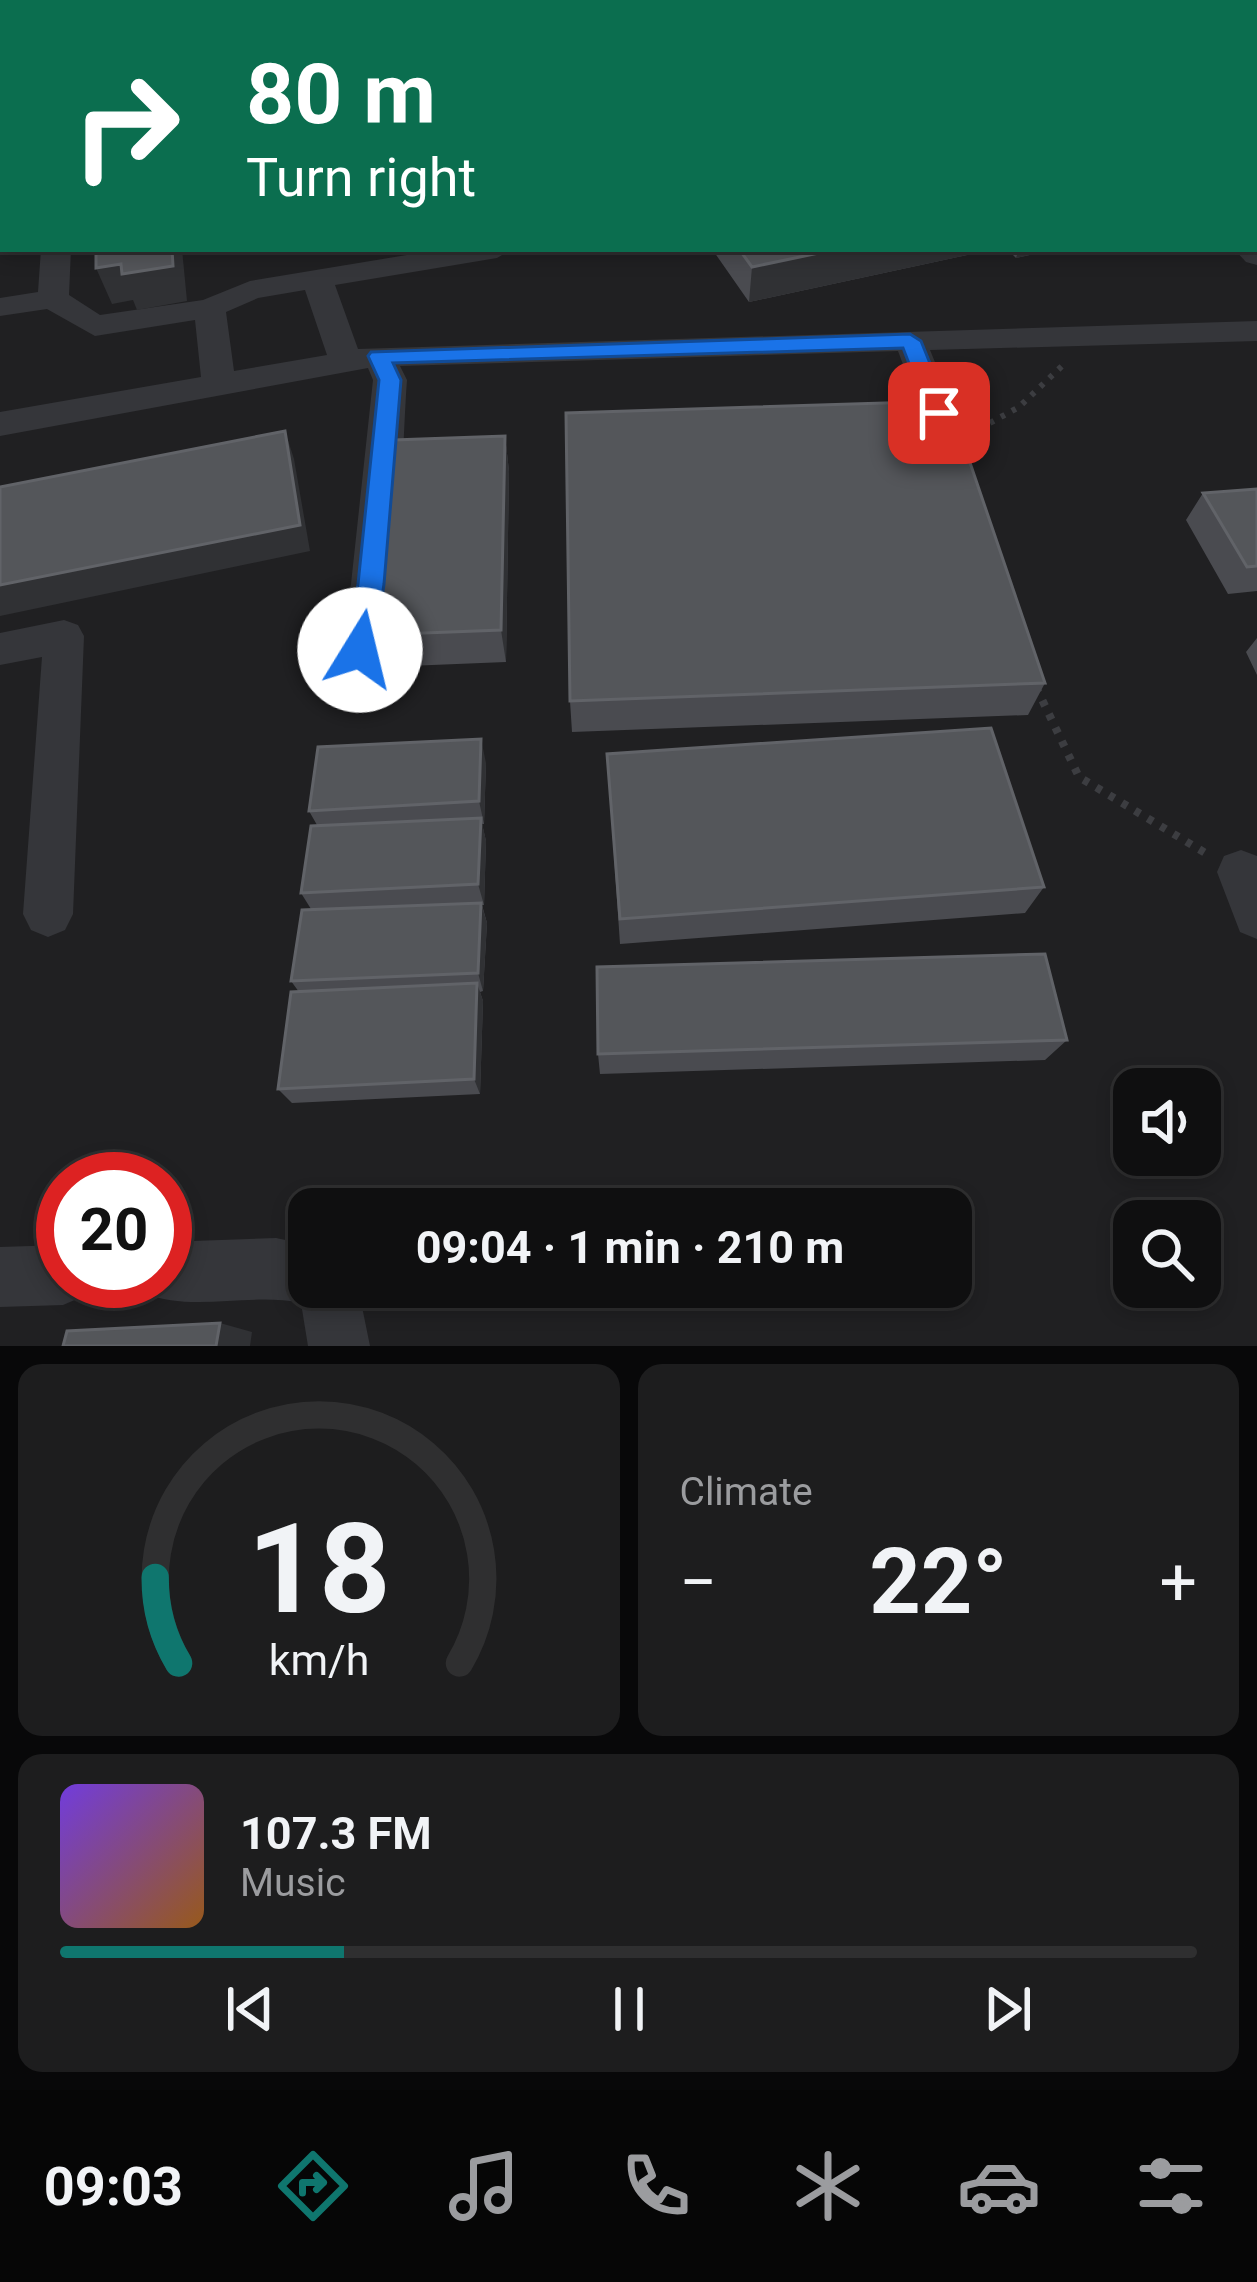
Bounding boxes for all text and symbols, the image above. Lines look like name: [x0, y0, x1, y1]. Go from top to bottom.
text: 80 m: [246, 45, 436, 144]
icon: right: [48, 48, 204, 204]
text: Turn right: [246, 146, 476, 209]
pin: [888, 362, 990, 464]
icon: arrive: [906, 380, 972, 446]
position arrow: [297, 587, 423, 713]
map controls: [1113, 1068, 1221, 1308]
button: sound: [1113, 1068, 1221, 1176]
speed limit sign: 20: [36, 1152, 192, 1308]
button: search: [1113, 1200, 1221, 1308]
text: 09:04 · 1 min · 210 m: [416, 1221, 844, 1274]
text: Climate: [680, 1469, 813, 1515]
text: 18: [247, 1496, 390, 1642]
text: 22°: [869, 1530, 1008, 1635]
text: −: [680, 1544, 717, 1621]
text: +: [1160, 1544, 1197, 1621]
text: km/h: [268, 1635, 369, 1685]
text: 107.3 FM: [240, 1807, 432, 1860]
text: Music: [240, 1860, 346, 1906]
icon: previous: [217, 1976, 283, 2042]
icon: pause: [596, 1976, 662, 2042]
icon: next: [975, 1976, 1041, 2042]
icon: directions: [271, 2144, 355, 2228]
icon: music: [442, 2144, 526, 2228]
icon: phone: [614, 2144, 698, 2228]
icon: climate: [786, 2144, 870, 2228]
icon: car: [957, 2144, 1041, 2228]
icon: filters: [1129, 2144, 1213, 2228]
text: 09:03: [44, 2155, 183, 2218]

